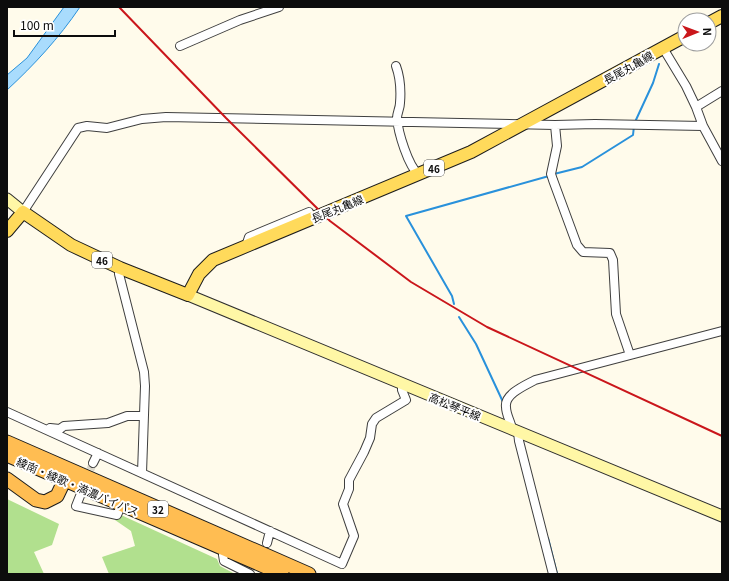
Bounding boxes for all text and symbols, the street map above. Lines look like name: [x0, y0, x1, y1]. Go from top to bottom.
scale bar: [14, 12, 115, 38]
north arrow: [677, 12, 717, 52]
text: 100 m: [20, 16, 54, 33]
text: N: [700, 28, 716, 36]
street label: 長尾丸亀線: [600, 47, 656, 87]
road number: 46: [424, 160, 444, 176]
street label: 長尾丸亀線: [309, 190, 365, 226]
road number: 46: [92, 252, 112, 268]
street label: 高松琴平線: [427, 388, 483, 424]
street label: 綾南・綾歌・満濃バイパス: [14, 453, 142, 519]
road number: 32: [148, 501, 168, 517]

